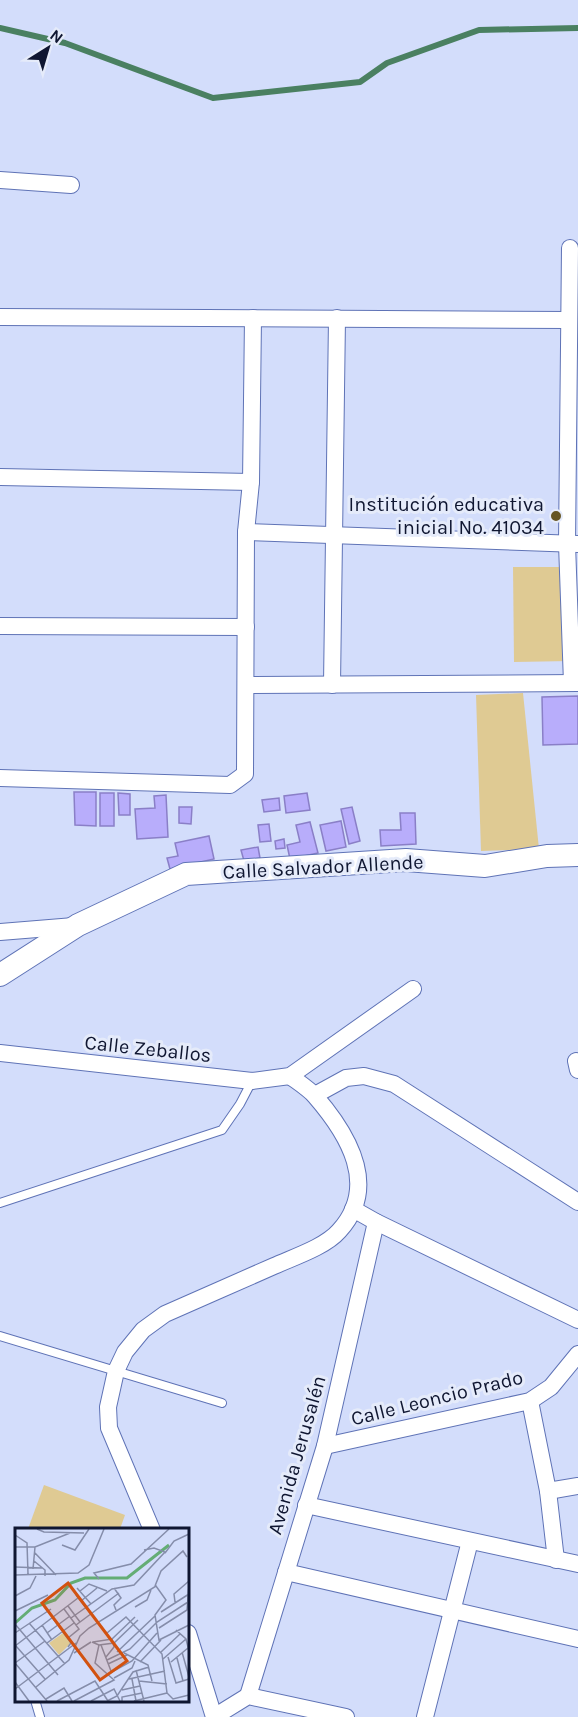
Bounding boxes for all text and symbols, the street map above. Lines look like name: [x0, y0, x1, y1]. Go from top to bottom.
north arrow: [18, 18, 78, 78]
text: N: [46, 25, 67, 47]
place label: Institución educativa inicial No. 41034: [349, 493, 544, 539]
marker: Institución educativa inicial No. 41034: [549, 509, 563, 523]
street label: Calle Salvador Allende: [222, 850, 424, 884]
street label: Calle Zeballos: [84, 1031, 212, 1067]
street label: Calle Leoncio Prado: [349, 1366, 525, 1430]
street label: Avenida Jerusalén: [263, 1373, 331, 1537]
inset map: [15, 1528, 189, 1702]

